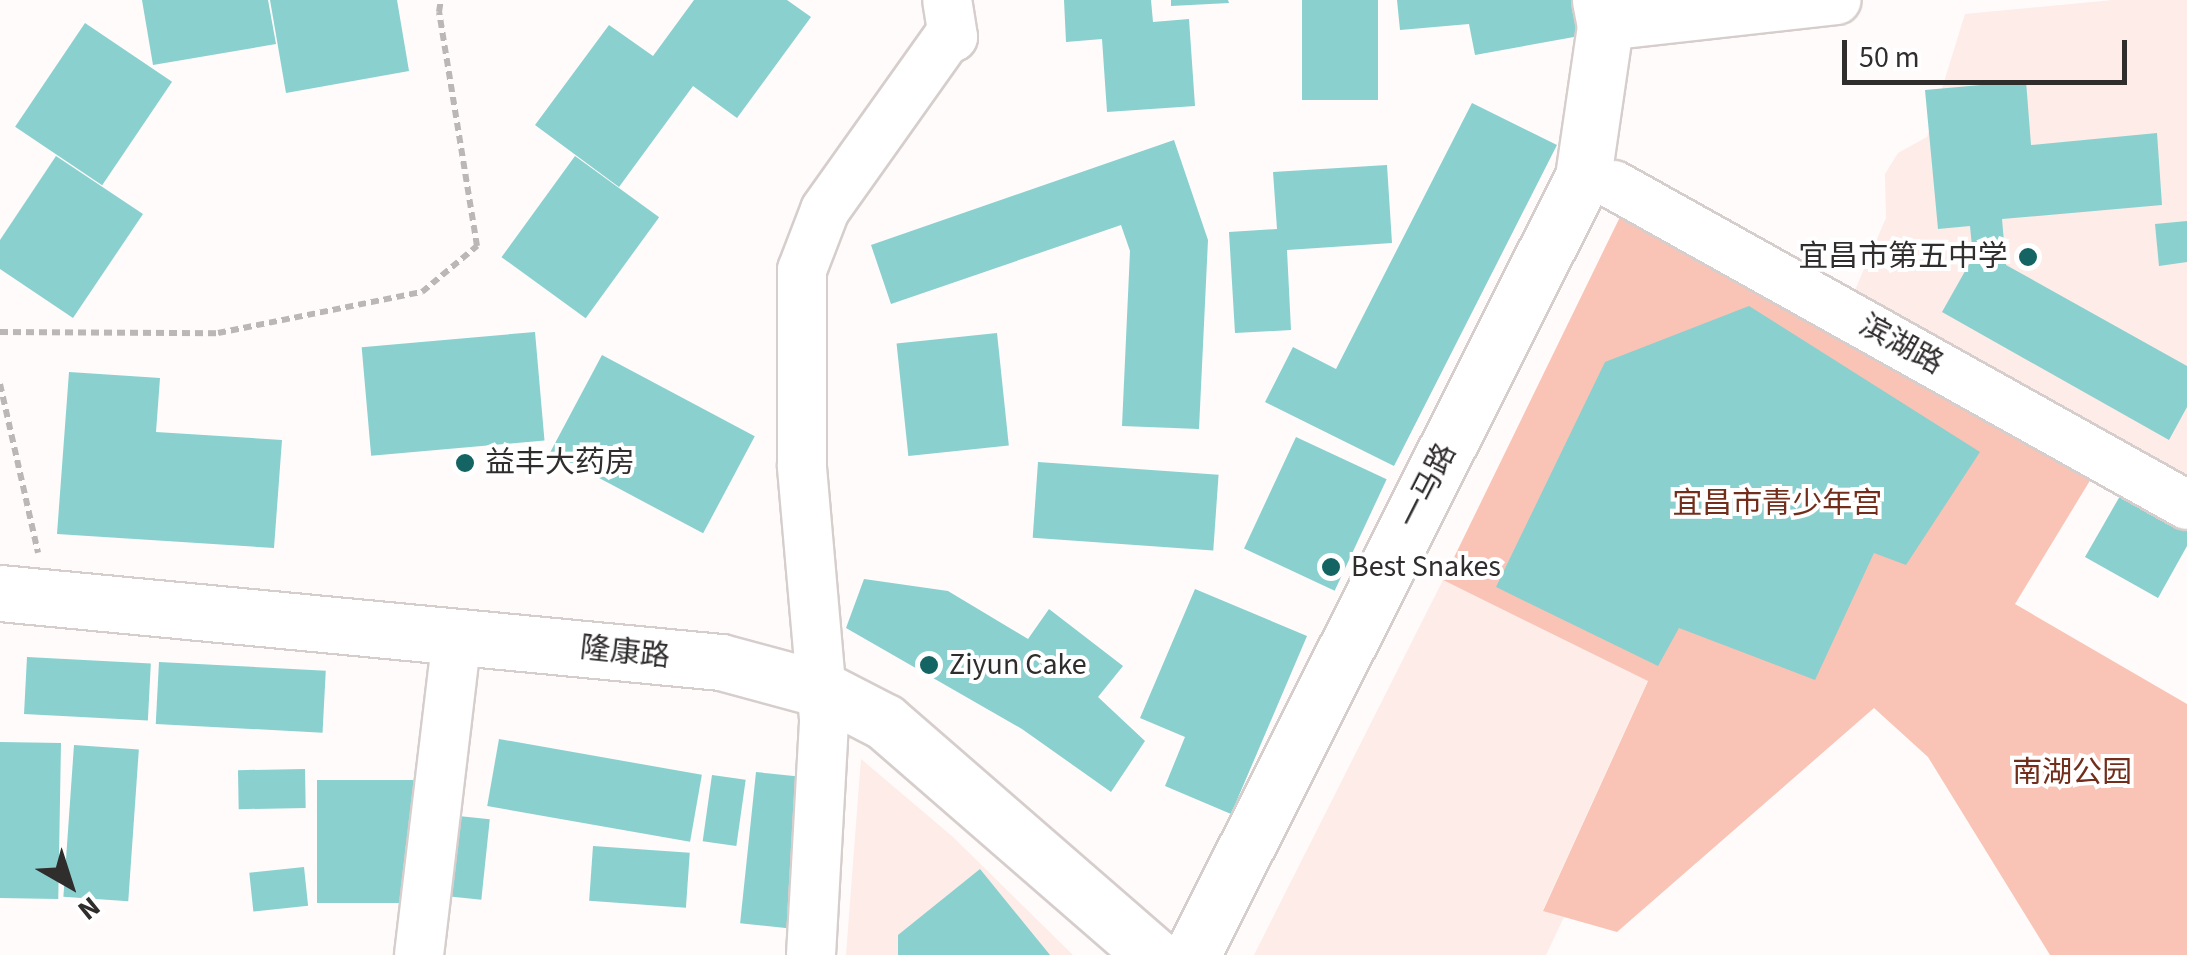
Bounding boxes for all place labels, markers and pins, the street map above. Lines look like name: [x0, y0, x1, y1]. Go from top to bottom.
place label: 宜昌市第五中学: [1798, 239, 2008, 275]
marker: 宜昌市第五中学: [2017, 246, 2039, 268]
place label: 益丰大药房: [485, 445, 635, 481]
marker: 益丰大药房: [454, 452, 476, 474]
place label: Best Snakes: [1351, 549, 1501, 585]
marker: Best Snakes: [1320, 556, 1342, 578]
place label: Ziyun Cake: [949, 647, 1087, 683]
marker: Ziyun Cake: [918, 654, 940, 676]

